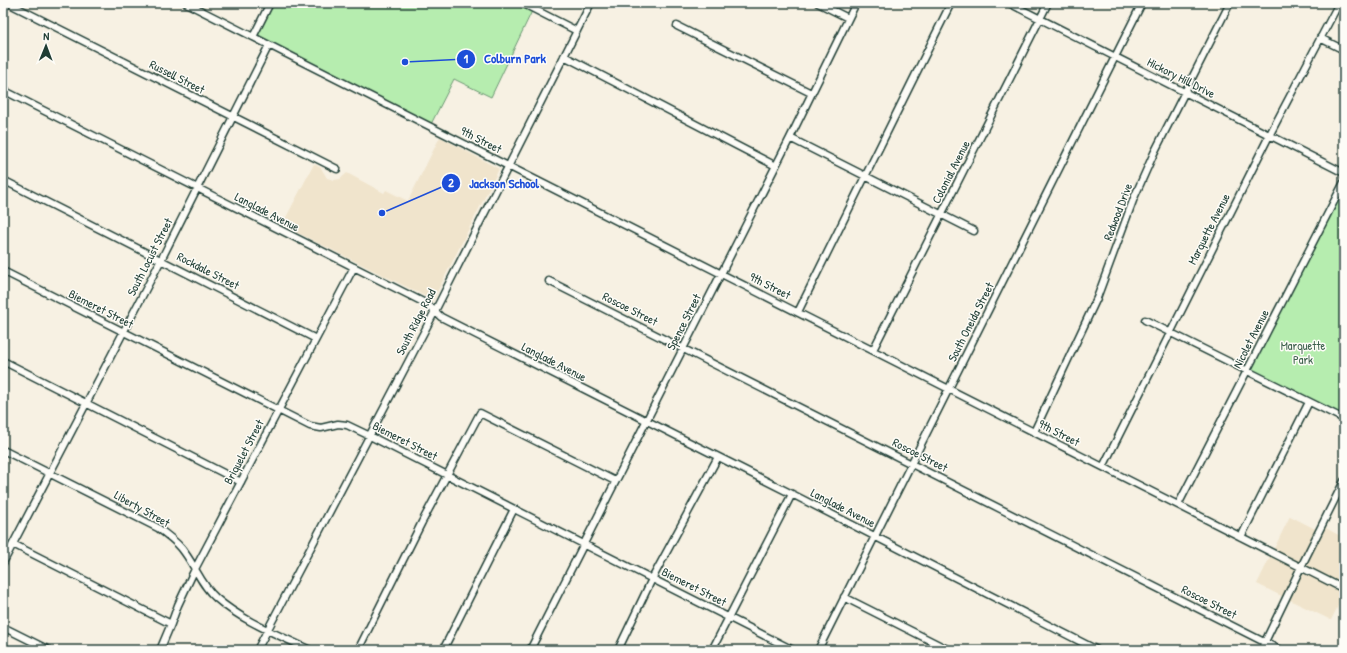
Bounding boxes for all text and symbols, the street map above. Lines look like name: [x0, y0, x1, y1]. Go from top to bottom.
north arrow: [26, 26, 66, 66]
text: N: [43, 29, 49, 43]
callout: Colburn Park: [456, 46, 554, 71]
text: Colburn Park: [484, 49, 547, 67]
text: 1: [464, 50, 469, 67]
street label: Hickory Hill Drive: [1144, 53, 1218, 102]
street label: Russell Street: [147, 55, 209, 98]
street label: 9th Street: [458, 122, 506, 158]
street label: Colonial Avenue: [927, 137, 974, 206]
callout: Jackson School: [441, 171, 547, 196]
text: 2: [448, 174, 454, 191]
text: Jackson School: [469, 174, 539, 192]
street label: Redwood Drive: [1099, 180, 1136, 243]
street label: Langlade Avenue: [232, 188, 303, 235]
street label: Marquette Avenue: [1183, 190, 1234, 267]
street label: South Locust Street: [123, 214, 177, 299]
street label: Rockdale Street: [174, 248, 243, 294]
street label: 9th Street: [747, 268, 795, 304]
street label: South Oneida Street: [943, 279, 998, 364]
street label: Biemeret Street: [66, 285, 137, 333]
street label: South Ridge Road: [392, 285, 440, 358]
street label: Roscoe Street: [600, 287, 662, 330]
street label: Spence Street: [662, 290, 705, 353]
street label: Nicolet Avenue: [1228, 306, 1273, 371]
park label: Marquette Park: [1281, 337, 1326, 368]
street label: Langlade Avenue: [519, 338, 590, 385]
street label: 9th Street: [1036, 415, 1084, 451]
street label: Briquelet Street: [219, 416, 268, 487]
street label: Biemeret Street: [370, 417, 441, 465]
street label: Roscoe Street: [890, 433, 952, 476]
street label: Langlade Avenue: [808, 484, 879, 531]
street label: Liberty Street: [111, 486, 174, 531]
street label: Biemeret Street: [659, 563, 730, 611]
street label: Roscoe Street: [1179, 580, 1241, 623]

